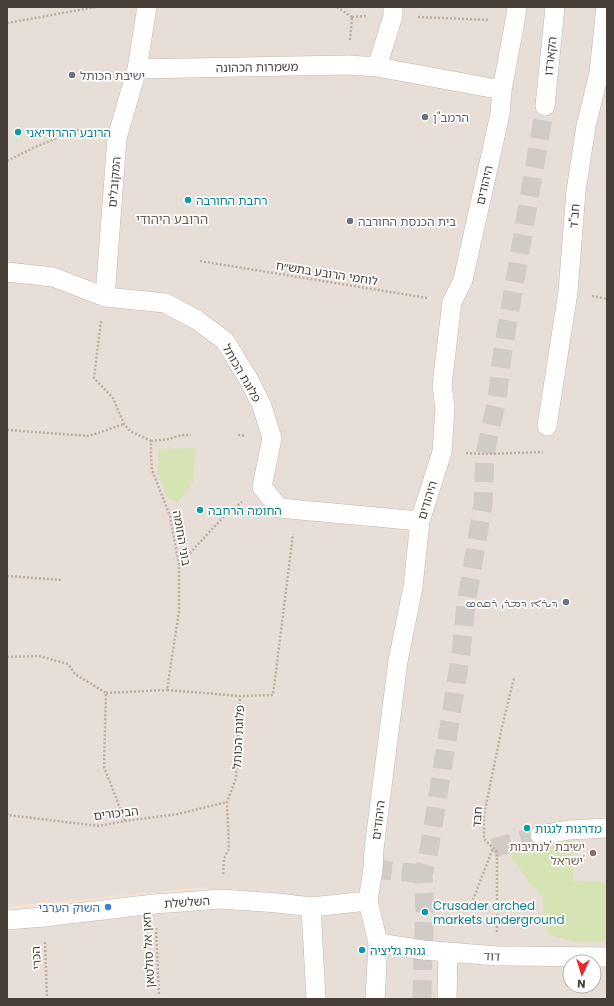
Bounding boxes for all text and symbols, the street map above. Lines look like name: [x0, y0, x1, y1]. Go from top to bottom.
street label: הקארדו: [540, 36, 560, 76]
street label: משמרות הכהונה: [215, 58, 299, 76]
place label: ישיבת הכותל: [80, 67, 145, 84]
marker: ישיבת הכותל: [67, 70, 77, 80]
place label: הרמב"ן: [433, 109, 469, 126]
marker: הרמב"ן: [420, 112, 430, 122]
place label: הרובע ההרודיאני: [26, 124, 111, 141]
marker: הרובע ההרודיאני: [13, 127, 23, 137]
street label: המקובלים: [103, 156, 125, 208]
street label: היהודים: [471, 164, 497, 206]
place label: רחבת החורבה: [196, 192, 268, 209]
marker: רחבת החורבה: [183, 195, 193, 205]
street label: חב"ד: [564, 203, 584, 229]
district label: הרובע היהודי: [136, 210, 208, 229]
place label: בית הכנסת החורבה: [358, 213, 456, 230]
marker: בית הכנסת החורבה: [345, 216, 355, 226]
street label: לוחמי הרובע בתש״ח: [275, 257, 379, 289]
street label: פלוגת הכותל: [218, 341, 266, 405]
street label: היהודים: [413, 478, 441, 522]
place label: החומה הרחבה: [208, 502, 282, 519]
marker: החומה הרחבה: [195, 505, 205, 515]
street label: בוני החומה: [169, 509, 195, 567]
place label: ܕܝܪܐ ܕܡܪܝ ܪܩܘܣ: [466, 594, 558, 611]
marker: ܕܝܪܐ ܕܡܪܝ ܪܩܘܣ: [561, 597, 571, 607]
street label: פלוגת הכותל: [228, 704, 248, 770]
street label: היהודים: [367, 799, 389, 841]
street label: הביכורים: [93, 802, 139, 824]
street label: חבד: [468, 806, 486, 828]
place label: מדרגות לגגות: [535, 820, 602, 837]
marker: מדרגות לגגות: [522, 823, 532, 833]
place label: ישיבת 'לנתיבות ישראל': [509, 838, 585, 869]
marker: ישיבת 'לנתיבות ישראל': [588, 848, 598, 858]
street label: השלשלת: [163, 892, 211, 912]
place label: Crusader arched markets underground: [433, 897, 565, 928]
place label: השוק הערבי: [39, 899, 100, 916]
marker: השוק הערבי: [103, 902, 113, 912]
marker: Crusader arched markets underground: [420, 907, 430, 917]
street label: חאן אל סולטאן: [138, 911, 158, 988]
place label: גגות גליציה: [370, 942, 426, 959]
marker: גגות גליציה: [357, 945, 367, 955]
street label: הכרי: [27, 946, 45, 970]
street label: דוד: [483, 947, 501, 965]
north arrow: [562, 954, 602, 994]
text: N: [577, 976, 586, 992]

